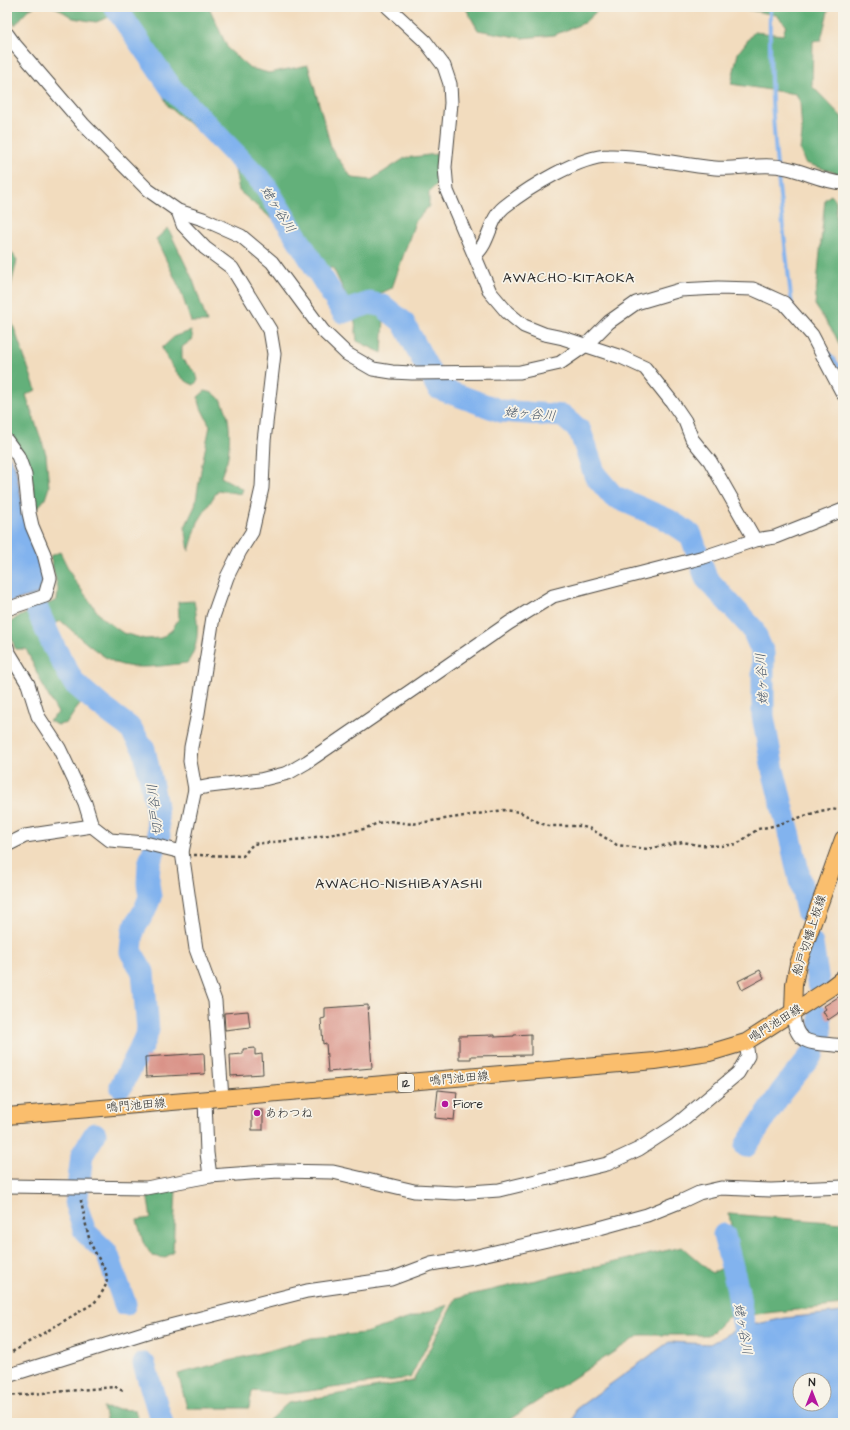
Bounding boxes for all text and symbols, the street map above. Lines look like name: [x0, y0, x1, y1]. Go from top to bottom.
water label: 姥ヶ谷川: [257, 183, 300, 236]
district label: AWACHO-KITAOKA: [503, 268, 635, 288]
water label: 姥ヶ谷川: [503, 403, 557, 425]
water label: 姥ヶ谷川: [752, 653, 772, 705]
water label: 切戸谷川: [143, 783, 167, 837]
district label: AWACHO-NISHIBAYASHI: [315, 874, 483, 894]
street label: 船戸切幡上板線: [788, 893, 831, 978]
street label: 鳴門池田線: [745, 1000, 805, 1047]
street label: 鳴門池田線: [428, 1067, 490, 1090]
road number: 12: [398, 1074, 414, 1092]
street label: 鳴門池田線: [105, 1094, 167, 1117]
place label: Fiore: [453, 1096, 483, 1113]
marker: Fiore: [440, 1099, 450, 1109]
place label: あわつね: [265, 1105, 313, 1122]
marker: あわつね: [252, 1108, 262, 1118]
water label: 姥ヶ谷川: [730, 1302, 756, 1356]
north arrow: [792, 1372, 832, 1412]
text: N: [809, 1375, 816, 1390]

